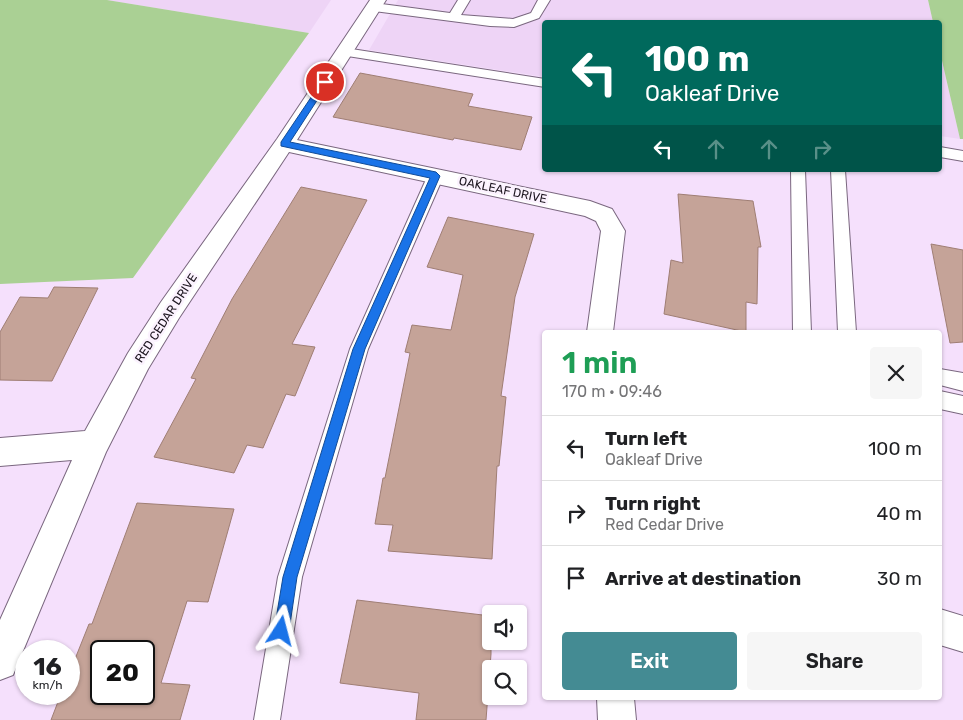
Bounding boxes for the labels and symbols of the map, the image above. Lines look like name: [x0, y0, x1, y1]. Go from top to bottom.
pin: [304, 61, 346, 103]
street label: OAKLEAF DRIVE: [458, 174, 548, 206]
street label: RED CEDAR DRIVE: [132, 271, 200, 365]
position arrow: [254, 604, 306, 656]
speed limit sign: 20: [90, 640, 155, 705]

